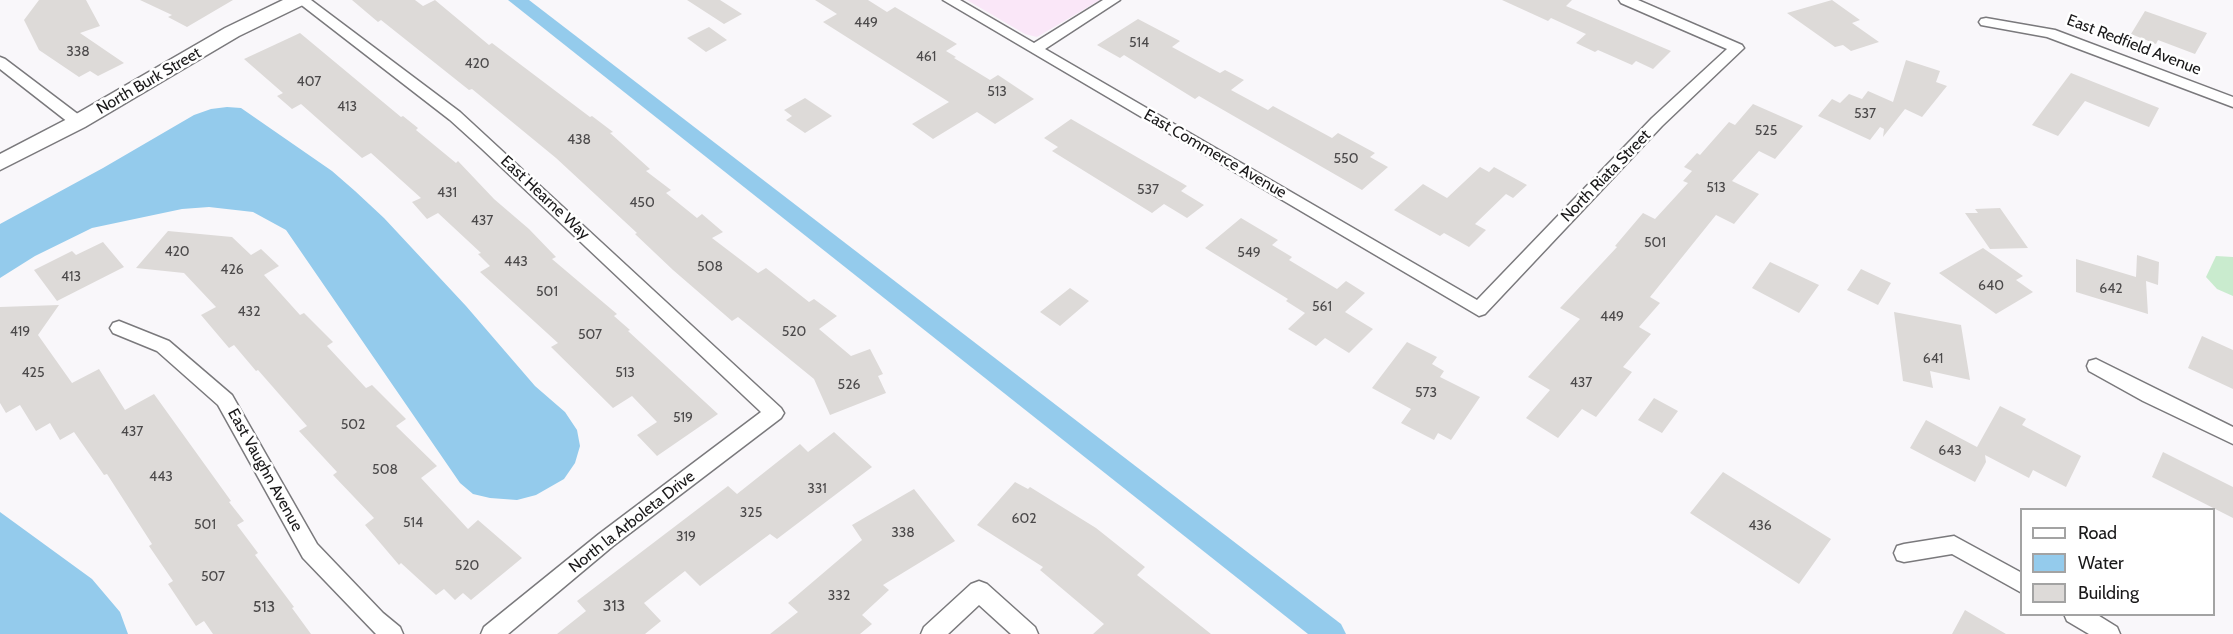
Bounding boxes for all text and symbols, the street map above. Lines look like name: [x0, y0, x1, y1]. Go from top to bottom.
street label: East Redfield Avenue: [2064, 11, 2204, 79]
house number: 449: [854, 15, 878, 31]
house number: 514: [1129, 35, 1149, 51]
street label: North Burk Street: [93, 43, 205, 119]
house number: 338: [66, 44, 90, 60]
house number: 461: [916, 49, 936, 65]
house number: 420: [464, 56, 490, 72]
house number: 407: [297, 74, 321, 90]
house number: 513: [987, 84, 1007, 100]
house number: 413: [337, 99, 357, 115]
street label: East Commerce Avenue: [1140, 105, 1290, 203]
house number: 537: [1854, 106, 1876, 122]
house number: 525: [1755, 123, 1777, 139]
street label: North Riata Street: [1557, 126, 1655, 226]
house number: 438: [567, 132, 591, 148]
house number: 550: [1334, 151, 1358, 167]
street label: East Hearne Way: [496, 152, 594, 244]
house number: 513: [1706, 180, 1726, 196]
house number: 537: [1137, 182, 1159, 198]
house number: 431: [437, 185, 457, 201]
house number: 450: [629, 195, 655, 211]
house number: 437: [471, 213, 493, 229]
house number: 501: [1644, 235, 1666, 251]
house number: 420: [164, 244, 190, 260]
house number: 549: [1237, 245, 1261, 261]
house number: 443: [504, 254, 528, 270]
house number: 508: [697, 259, 723, 275]
house number: 426: [220, 262, 244, 278]
house number: 413: [61, 269, 81, 285]
house number: 640: [1978, 278, 2004, 294]
house number: 642: [2099, 281, 2123, 297]
house number: 501: [536, 284, 558, 300]
house number: 561: [1312, 299, 1332, 315]
house number: 432: [237, 304, 261, 320]
house number: 449: [1600, 309, 1624, 325]
house number: 419: [10, 324, 30, 340]
house number: 520: [782, 324, 806, 340]
house number: 507: [578, 327, 602, 343]
house number: 641: [1923, 351, 1943, 367]
house number: 425: [21, 365, 45, 381]
house number: 513: [615, 365, 635, 381]
house number: 437: [1570, 375, 1592, 391]
house number: 526: [838, 377, 860, 393]
house number: 573: [1415, 385, 1437, 401]
street label: East Vaughn Avenue: [223, 405, 307, 535]
house number: 519: [673, 410, 693, 426]
house number: 502: [341, 417, 365, 433]
house number: 437: [121, 424, 143, 440]
house number: 643: [1938, 443, 1962, 459]
house number: 508: [372, 462, 398, 478]
street label: North la Arboleta Drive: [565, 467, 699, 577]
house number: 443: [149, 469, 173, 485]
house number: 331: [807, 481, 827, 497]
house number: 325: [740, 505, 762, 521]
legend: [2020, 508, 2215, 616]
house number: 602: [1011, 511, 1037, 527]
house number: 514: [403, 515, 423, 531]
house number: 501: [194, 517, 216, 533]
house number: 436: [1748, 518, 1772, 534]
text: Road: [2078, 522, 2117, 544]
house number: 338: [891, 525, 915, 541]
house number: 319: [676, 529, 696, 545]
text: Water: [2078, 552, 2124, 574]
house number: 520: [455, 558, 479, 574]
house number: 507: [201, 569, 225, 585]
text: Building: [2078, 582, 2139, 604]
house number: 332: [828, 588, 850, 604]
house number: 313: [603, 596, 625, 616]
house number: 513: [253, 597, 275, 617]

